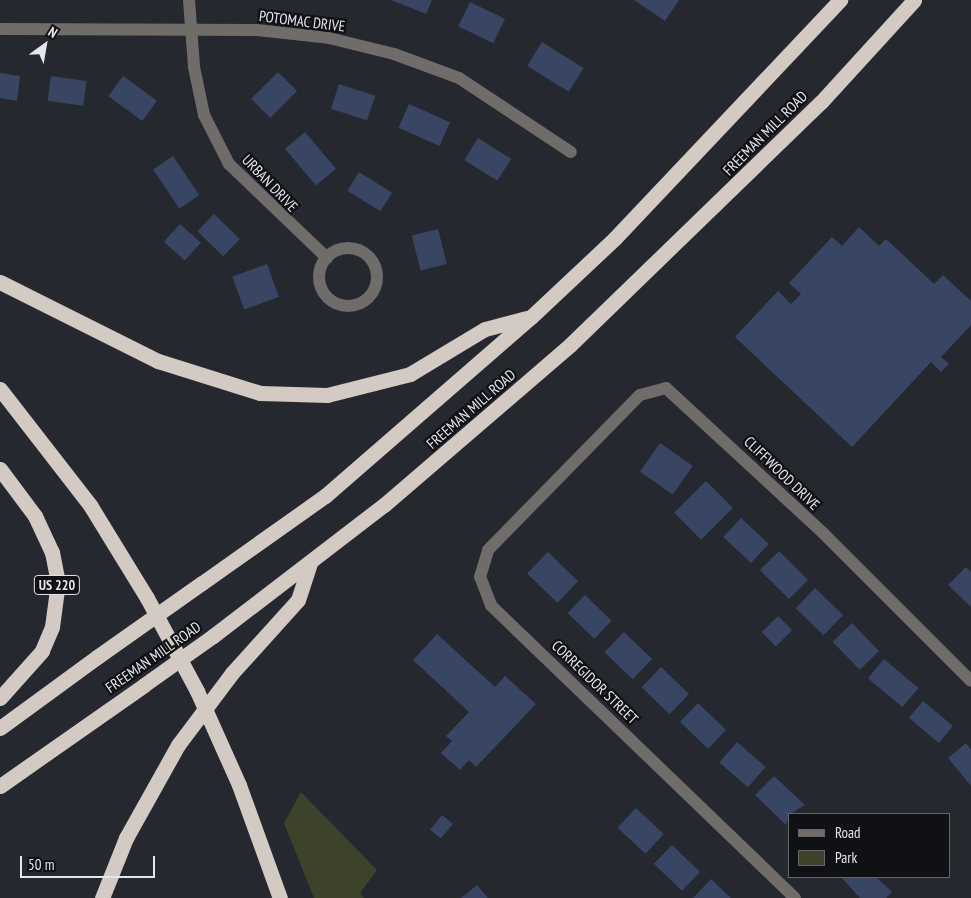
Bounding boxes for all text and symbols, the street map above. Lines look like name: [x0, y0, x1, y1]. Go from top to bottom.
street label: POTOMAC DRIVE: [258, 7, 346, 35]
north arrow: [20, 20, 70, 70]
text: N: [45, 23, 61, 42]
street label: FREEMAN MILL ROAD: [719, 87, 811, 179]
street label: URBAN DRIVE: [238, 151, 302, 215]
street label: FREEMAN MILL ROAD: [423, 365, 519, 453]
street label: CLIFFWOOD DRIVE: [740, 432, 824, 514]
road number: US 220: [33, 574, 81, 596]
street label: FREEMAN MILL ROAD: [102, 617, 204, 697]
street label: CORREGIDOR STREET: [548, 636, 642, 728]
legend: [788, 813, 951, 878]
text: Road: [835, 823, 861, 842]
scale bar: [22, 846, 158, 878]
text: Park: [835, 848, 857, 867]
text: 50 m: [28, 855, 54, 874]

